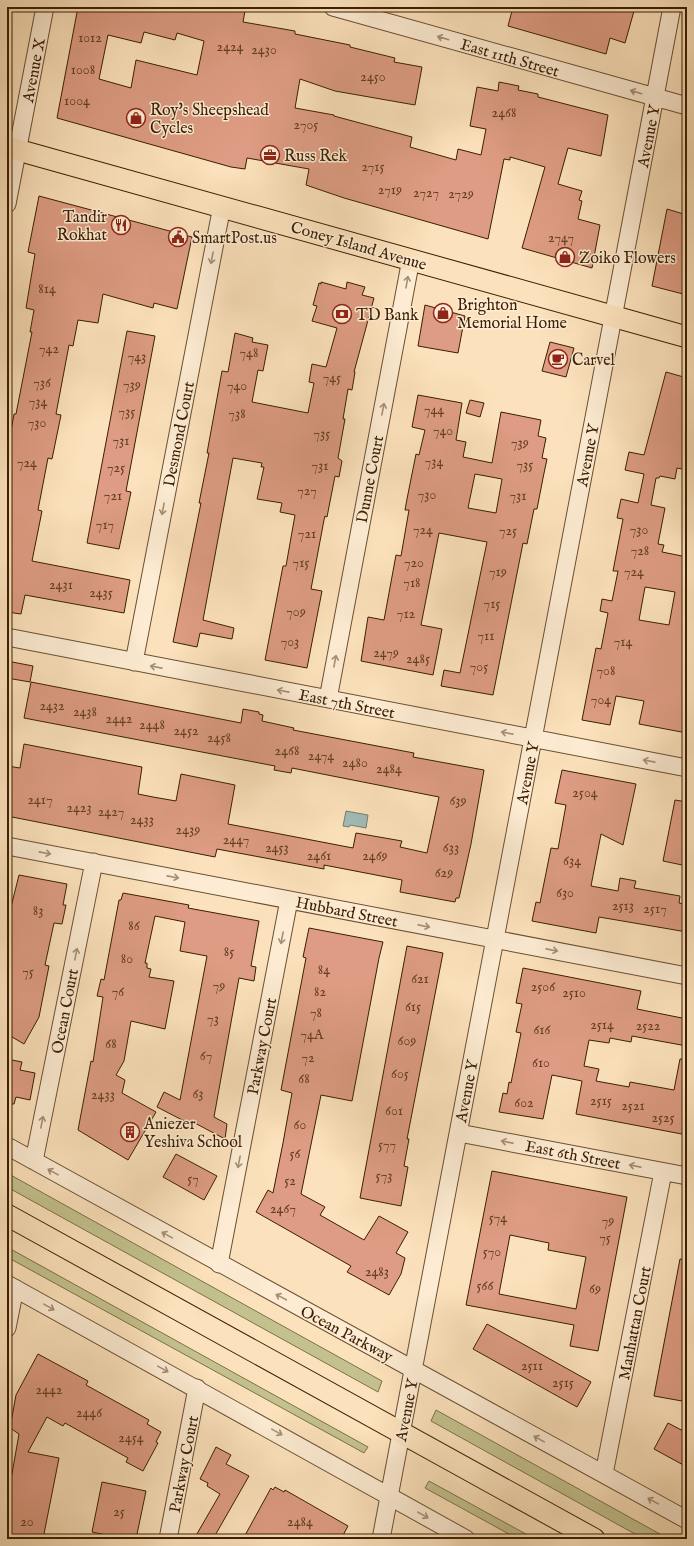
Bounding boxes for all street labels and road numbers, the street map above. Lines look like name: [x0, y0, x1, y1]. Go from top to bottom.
street label: East 11th Street: [458, 35, 562, 83]
street label: Avenue X: [19, 36, 51, 105]
street label: Avenue Y: [634, 102, 666, 170]
street label: Coney Island Avenue: [288, 218, 429, 276]
street label: Desmond Court: [160, 380, 200, 489]
street label: Avenue Y: [573, 421, 605, 489]
street label: Dunne Court: [353, 433, 389, 525]
street label: East 7th Street: [297, 686, 397, 724]
street label: Avenue Y: [513, 739, 545, 807]
street label: Hubbard Street: [294, 893, 400, 933]
street label: Ocean Court: [48, 967, 84, 1056]
street label: Parkway Court: [244, 996, 282, 1097]
street label: Avenue Y: [452, 1057, 484, 1125]
street label: East 6th Street: [523, 1137, 622, 1175]
street label: Manhattan Court: [615, 1264, 657, 1382]
street label: Ocean Parkway: [296, 1302, 396, 1368]
street label: Avenue Y: [392, 1376, 424, 1444]
street label: Parkway Court: [166, 1414, 204, 1515]

